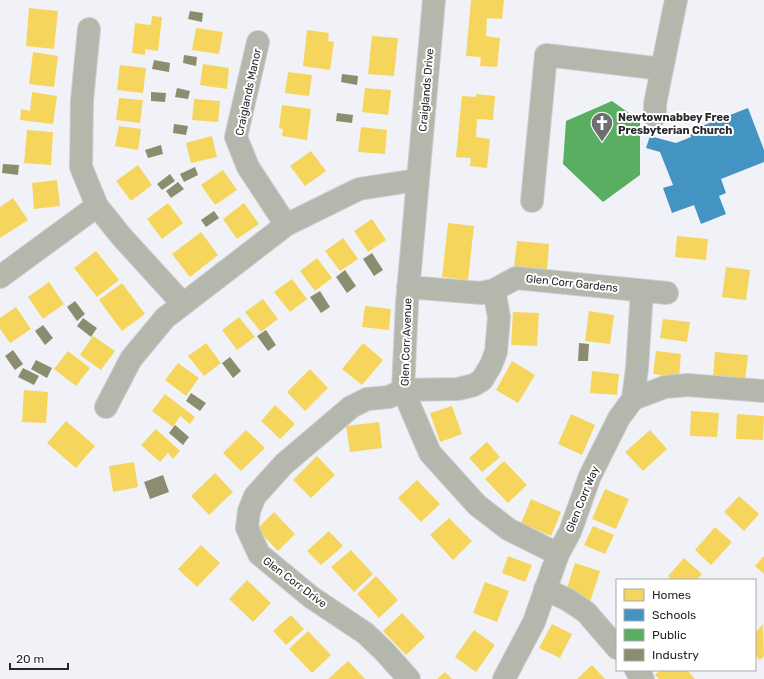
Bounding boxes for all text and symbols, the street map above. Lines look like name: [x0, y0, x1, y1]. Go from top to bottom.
street label: Craiglands Manor: [233, 46, 264, 137]
street label: Craiglands Drive: [416, 48, 437, 132]
church icon: Newtownabbey Free Presbyterian Church: [589, 110, 615, 143]
place label: Newtownabbey Free Presbyterian Church: [618, 111, 733, 137]
street label: Glen Corr Gardens: [525, 272, 619, 295]
street label: Glen Corr Avenue: [398, 298, 415, 386]
street label: Glen Corr Way: [563, 464, 602, 534]
street label: Glen Corr Drive: [260, 554, 329, 611]
legend: [616, 579, 756, 671]
text: Homes: [652, 588, 691, 602]
text: Schools: [652, 608, 696, 622]
text: Public: [652, 628, 687, 642]
scale bar: [10, 645, 68, 671]
text: Industry: [652, 648, 699, 662]
text: 20 m: [16, 652, 44, 666]

